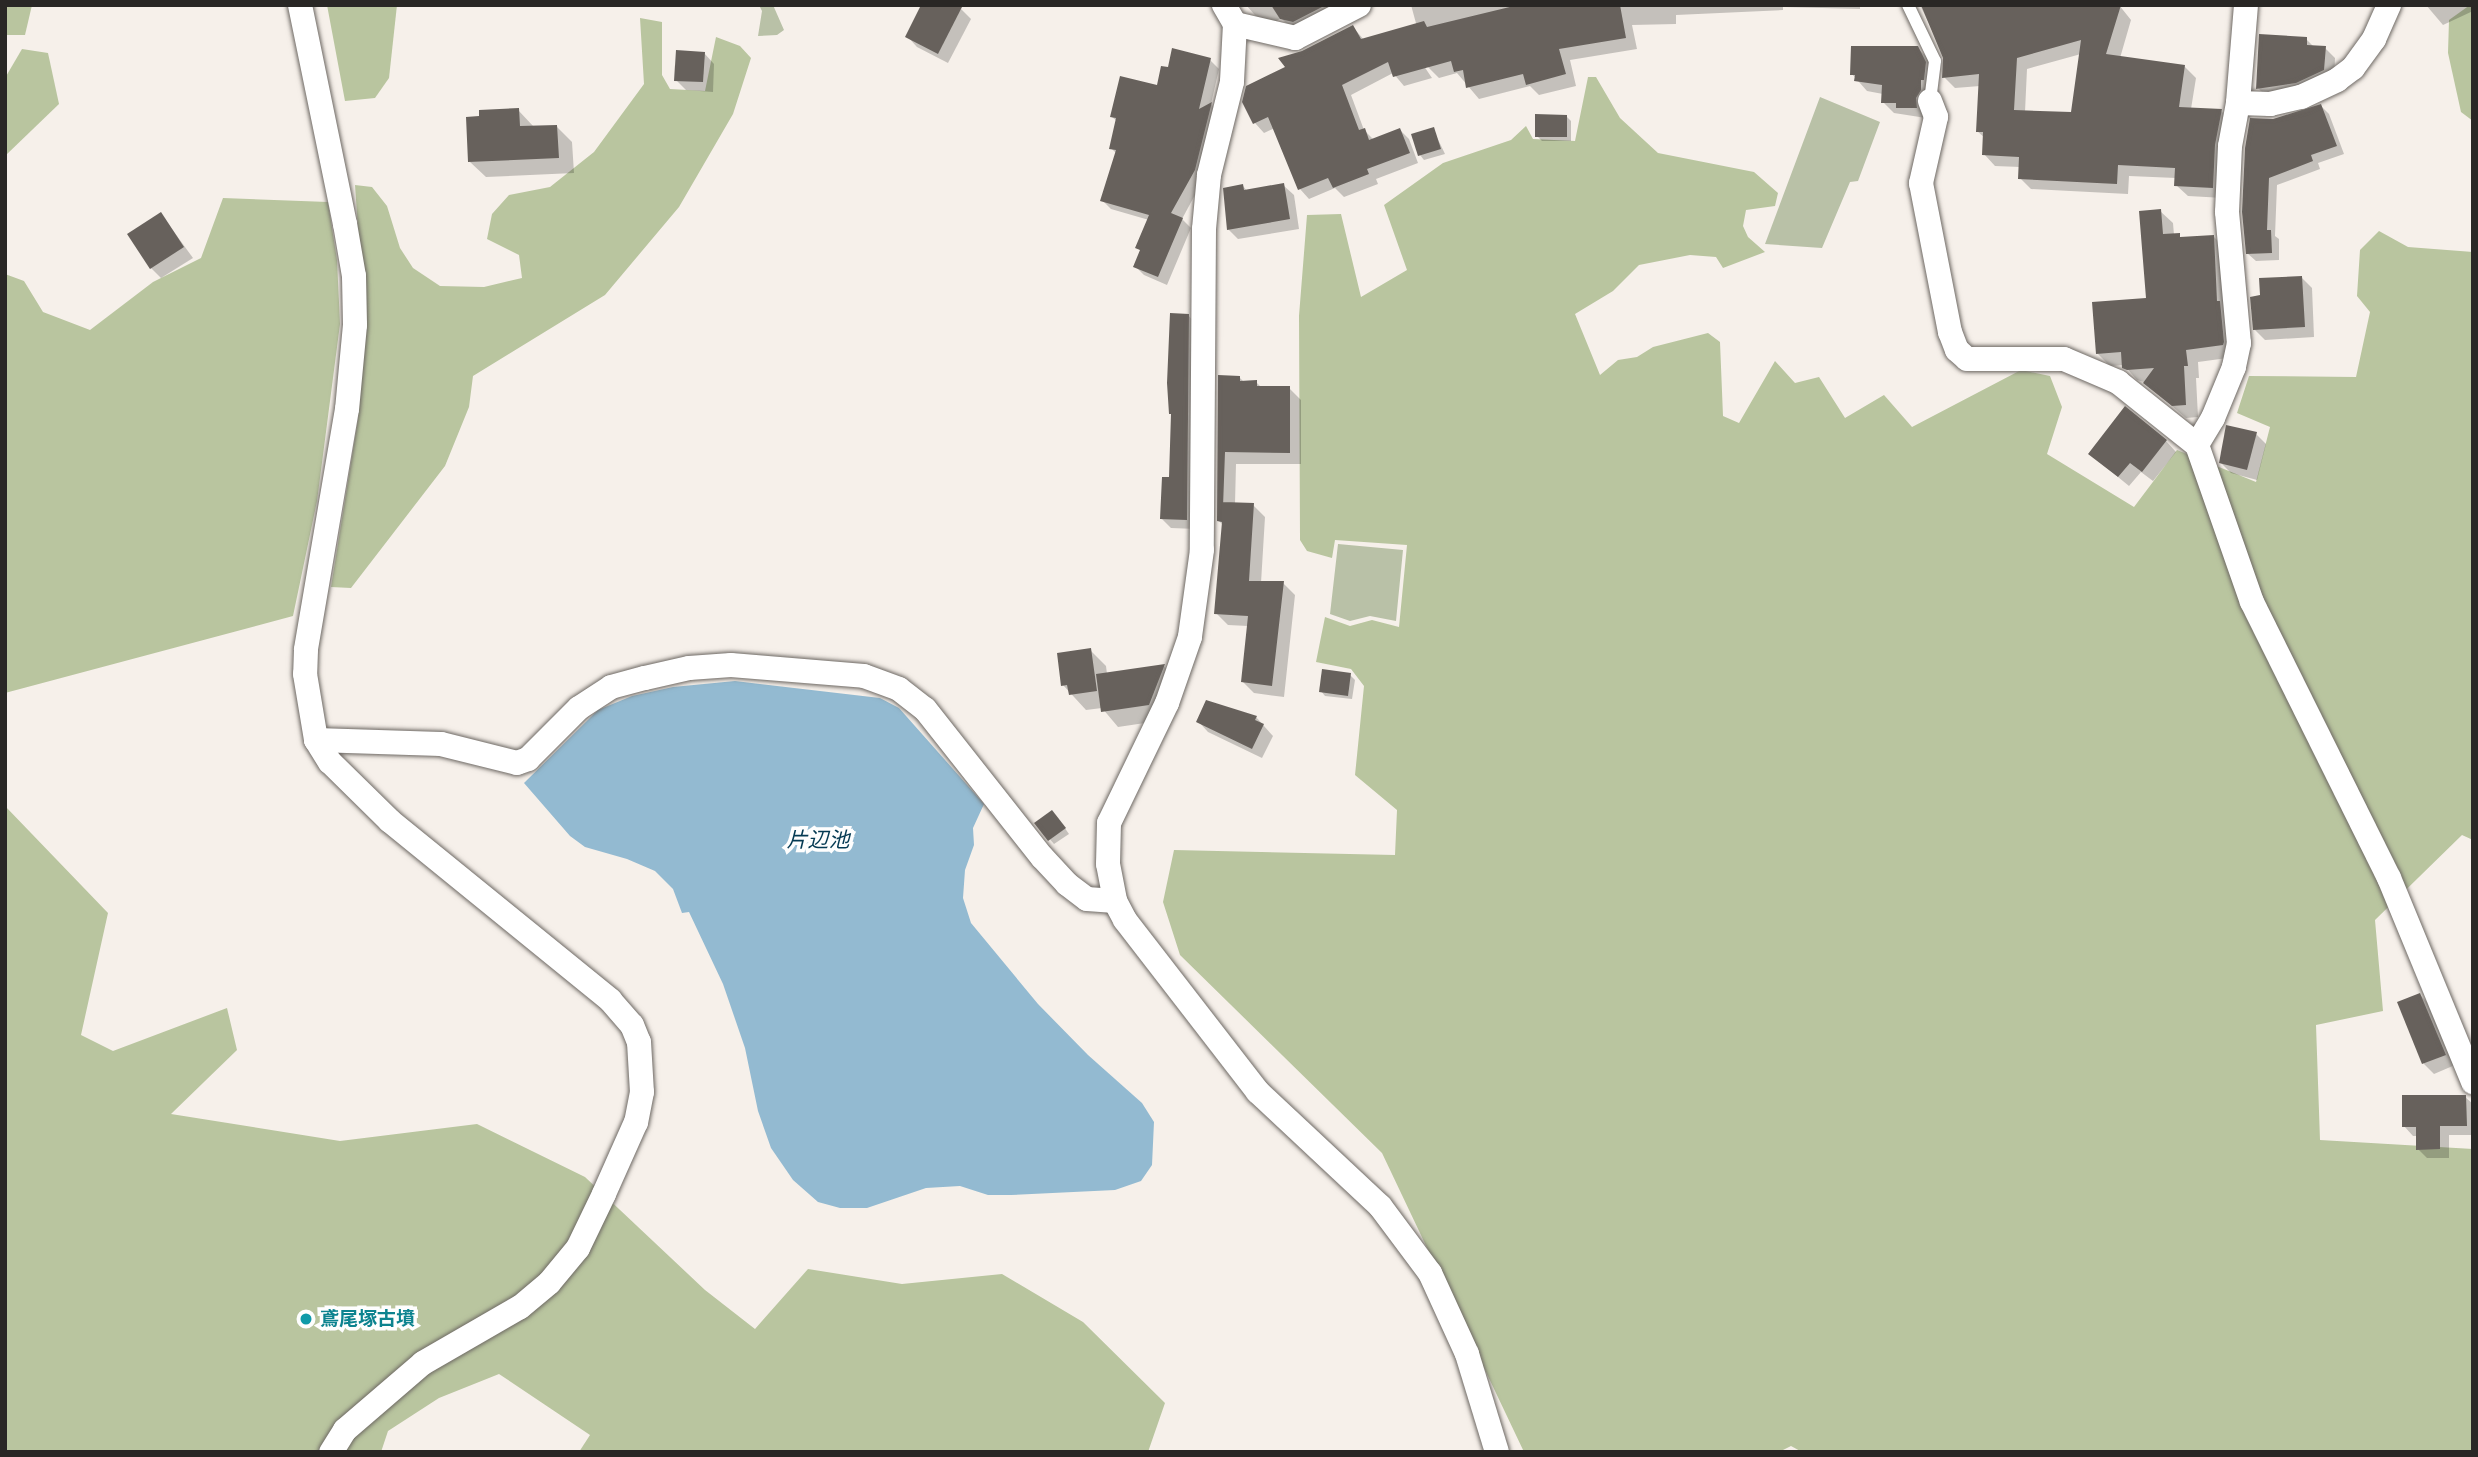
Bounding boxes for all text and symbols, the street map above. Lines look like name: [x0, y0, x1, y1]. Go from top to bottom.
water label: 片辺池: [787, 827, 849, 853]
place label: 鳶尾塚古墳: [320, 1308, 415, 1330]
marker: 鳶尾塚古墳: [298, 1311, 314, 1327]

